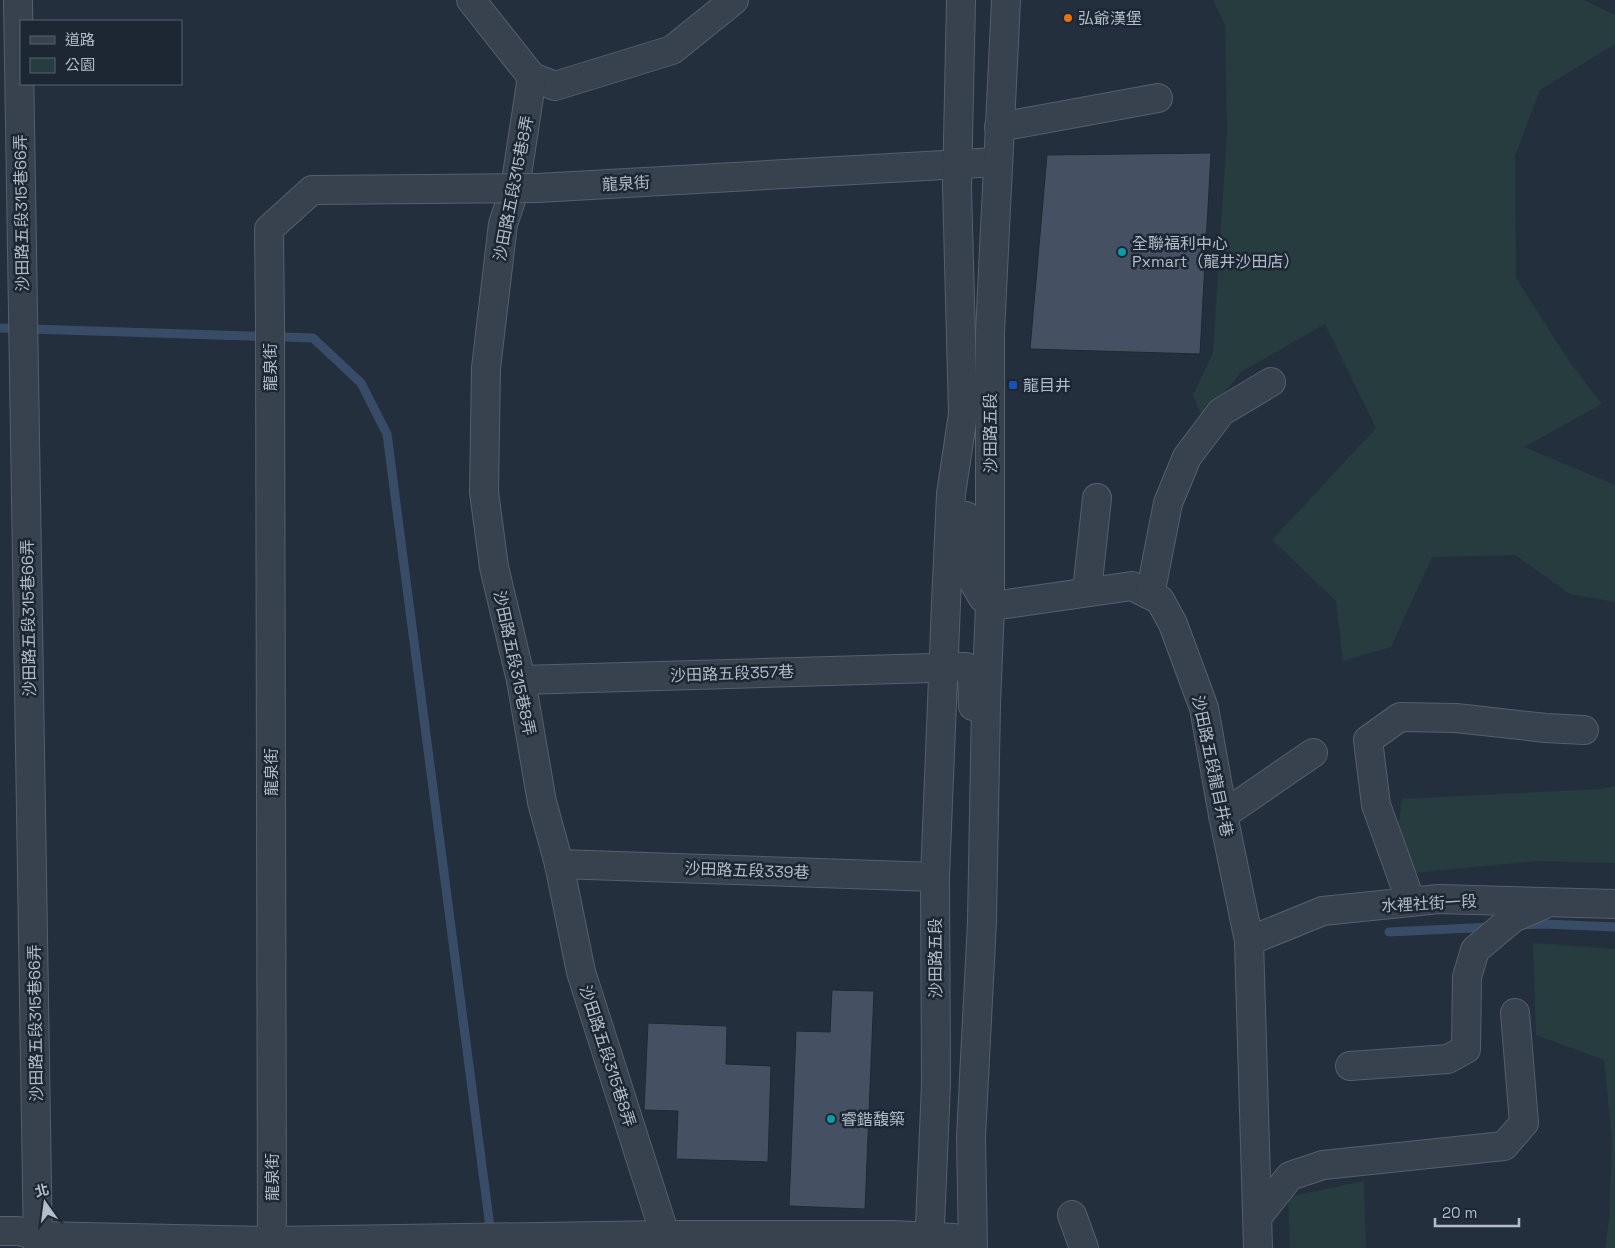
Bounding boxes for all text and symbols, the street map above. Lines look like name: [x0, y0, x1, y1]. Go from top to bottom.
place label: 弘爺漢堡: [1078, 8, 1142, 29]
marker: 弘爺漢堡: [1062, 12, 1074, 24]
legend: [20, 20, 182, 85]
text: 道路: [65, 30, 95, 49]
text: 公園: [65, 55, 95, 74]
street label: 沙田路五段315巷8弄: [489, 114, 538, 263]
street label: 沙田路五段315巷66弄: [10, 134, 33, 292]
street label: 龍泉街: [602, 172, 651, 195]
place label: 全聯福利中心 Pxmart（龍井沙田店）: [1132, 233, 1299, 272]
marker: 全聯福利中心 Pxmart（龍井沙田店）: [1116, 246, 1128, 258]
street label: 龍泉街: [260, 343, 281, 391]
place label: 龍目井: [1023, 375, 1071, 396]
marker: 龍目井: [1007, 379, 1019, 391]
street label: 沙田路五段: [980, 393, 1001, 473]
street label: 沙田路五段315巷66弄: [17, 539, 40, 697]
street label: 沙田路五段315巷8弄: [489, 589, 540, 738]
street label: 沙田路五段357巷: [670, 661, 794, 686]
street label: 沙田路五段龍目井巷: [1187, 693, 1238, 839]
street label: 龍泉街: [261, 748, 282, 796]
street label: 沙田路五段339巷: [684, 858, 810, 883]
street label: 水裡社街一段: [1381, 891, 1478, 916]
street label: 沙田路五段: [925, 918, 946, 998]
street label: 沙田路五段315巷66弄: [24, 944, 47, 1102]
street label: 沙田路五段315巷8弄: [575, 983, 640, 1130]
place label: 睿鍇馥築: [841, 1109, 905, 1130]
marker: 睿鍇馥築: [825, 1113, 837, 1125]
street label: 龍泉街: [262, 1153, 283, 1201]
north arrow: [20, 1178, 70, 1228]
text: 北: [33, 1180, 51, 1201]
scale bar: [1435, 1196, 1519, 1228]
text: 20 m: [1442, 1203, 1477, 1222]

